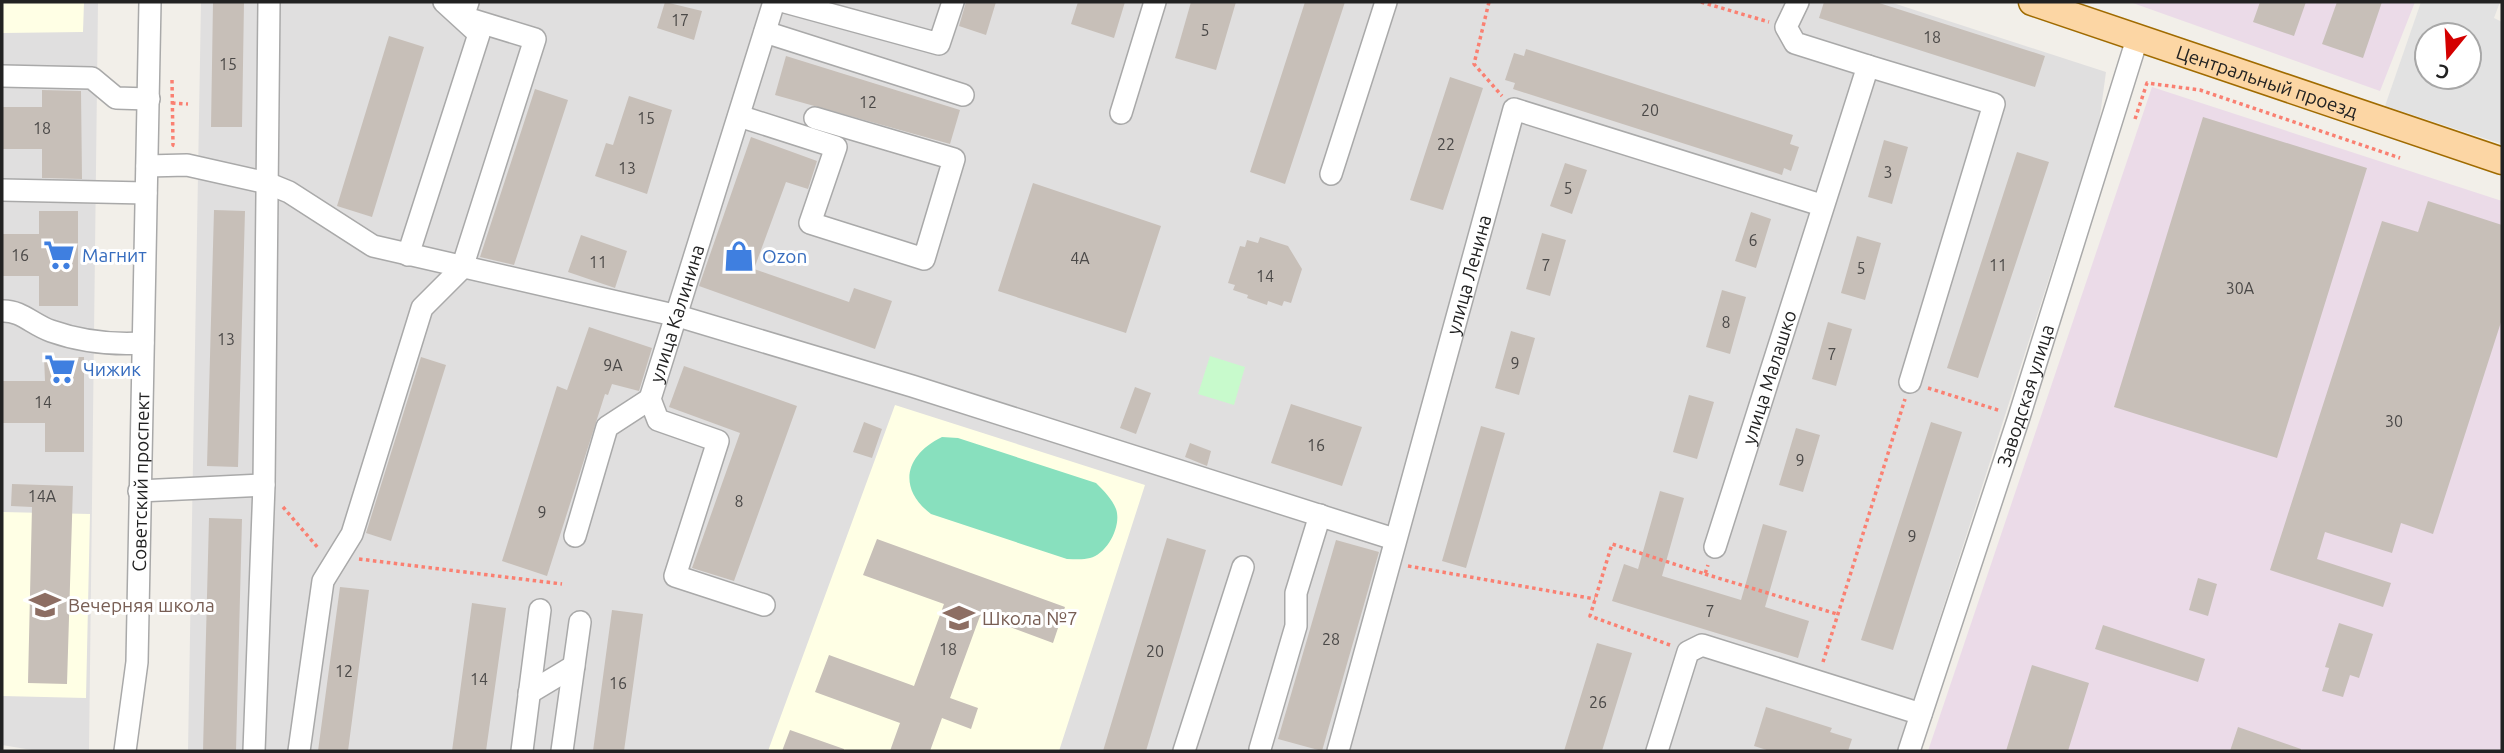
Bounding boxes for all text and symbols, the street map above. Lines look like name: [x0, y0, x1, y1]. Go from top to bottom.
house number: 17: [671, 11, 689, 29]
house number: 5: [1200, 21, 1210, 39]
north arrow: [2413, 21, 2483, 91]
house number: 18: [1923, 28, 1941, 46]
street label: Центральный проезд: [2173, 41, 2360, 122]
house number: 15: [219, 55, 237, 73]
text: С: [2434, 60, 2452, 85]
house number: 12: [859, 93, 877, 111]
house number: 20: [1641, 101, 1659, 119]
house number: 15: [637, 109, 655, 127]
house number: 18: [33, 119, 51, 137]
house number: 22: [1437, 135, 1455, 153]
house number: 13: [618, 159, 636, 177]
house number: 3: [1883, 163, 1893, 181]
house number: 5: [1563, 179, 1573, 197]
street label: улица Ленина: [1442, 212, 1496, 337]
house number: 6: [1748, 231, 1758, 249]
supermarket icon: Магнит: [42, 238, 76, 272]
shop icon: Ozon: [722, 239, 756, 273]
street label: улица Калинина: [645, 242, 709, 385]
place label: Магнит: [82, 244, 147, 266]
place label: Ozon: [762, 245, 807, 267]
house number: 16: [11, 246, 29, 264]
house number: 4А: [1070, 249, 1090, 267]
house number: 11: [589, 253, 607, 271]
house number: 7: [1541, 256, 1551, 274]
house number: 11: [1989, 256, 2007, 274]
house number: 5: [1856, 259, 1866, 277]
house number: 14: [1256, 267, 1274, 285]
house number: 30А: [2226, 279, 2255, 297]
street label: улица Малашко: [1737, 308, 1801, 447]
house number: 8: [1721, 313, 1731, 331]
street label: Заводская улица: [1992, 322, 2058, 470]
house number: 13: [217, 330, 235, 348]
house number: 7: [1827, 345, 1837, 363]
supermarket icon: Чижик: [43, 352, 77, 386]
house number: 9: [1510, 354, 1520, 372]
house number: 9А: [603, 356, 623, 374]
place label: Чижик: [83, 358, 141, 380]
street label: Советский проспект: [128, 391, 153, 572]
house number: 14: [34, 393, 52, 411]
house number: 30: [2385, 412, 2403, 430]
house number: 16: [1307, 436, 1325, 454]
house number: 9: [1795, 451, 1805, 469]
house number: 14А: [28, 487, 57, 505]
house number: 8: [734, 492, 744, 510]
house number: 9: [537, 503, 547, 521]
house number: 9: [1907, 527, 1917, 545]
school or university icon: Вечерняя школа: [28, 588, 62, 622]
place label: Вечерняя школа: [68, 594, 215, 616]
school or university icon: Школа №7: [942, 601, 976, 635]
house number: 7: [1705, 602, 1715, 620]
place label: Школа №7: [982, 607, 1078, 629]
house number: 28: [1322, 630, 1340, 648]
house number: 18: [939, 640, 957, 658]
house number: 20: [1146, 642, 1164, 660]
house number: 12: [335, 662, 353, 680]
house number: 14: [470, 670, 488, 688]
house number: 16: [609, 674, 627, 692]
house number: 26: [1589, 693, 1607, 711]

